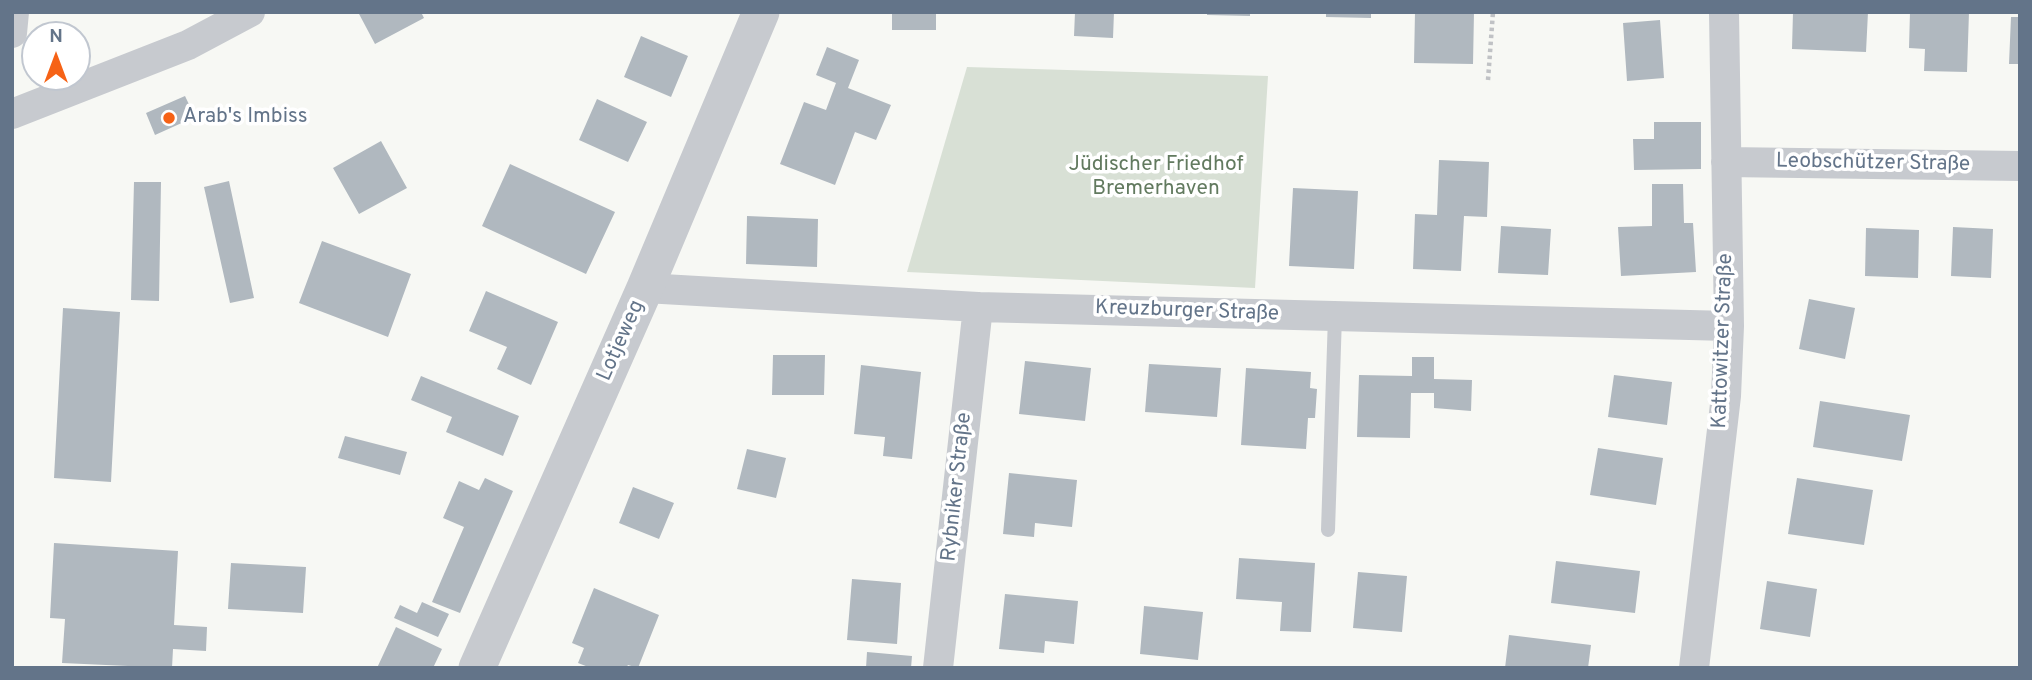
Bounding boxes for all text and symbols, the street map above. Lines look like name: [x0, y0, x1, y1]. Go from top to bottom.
north arrow: [21, 21, 91, 91]
text: N: [49, 25, 63, 49]
place label: Arab's Imbiss: [183, 105, 308, 131]
marker: Arab's Imbiss: [161, 110, 177, 126]
street label: Leobschützer Straße: [1776, 150, 1970, 178]
park label: Jüdischer Friedhof Bremerhaven: [1068, 153, 1244, 203]
street label: Kattowitzer Straße: [1708, 253, 1740, 429]
street label: Kreuzburger Straße: [1095, 296, 1279, 328]
street label: Lotjeweg: [593, 297, 651, 385]
street label: Rybniker Straße: [938, 411, 978, 563]

